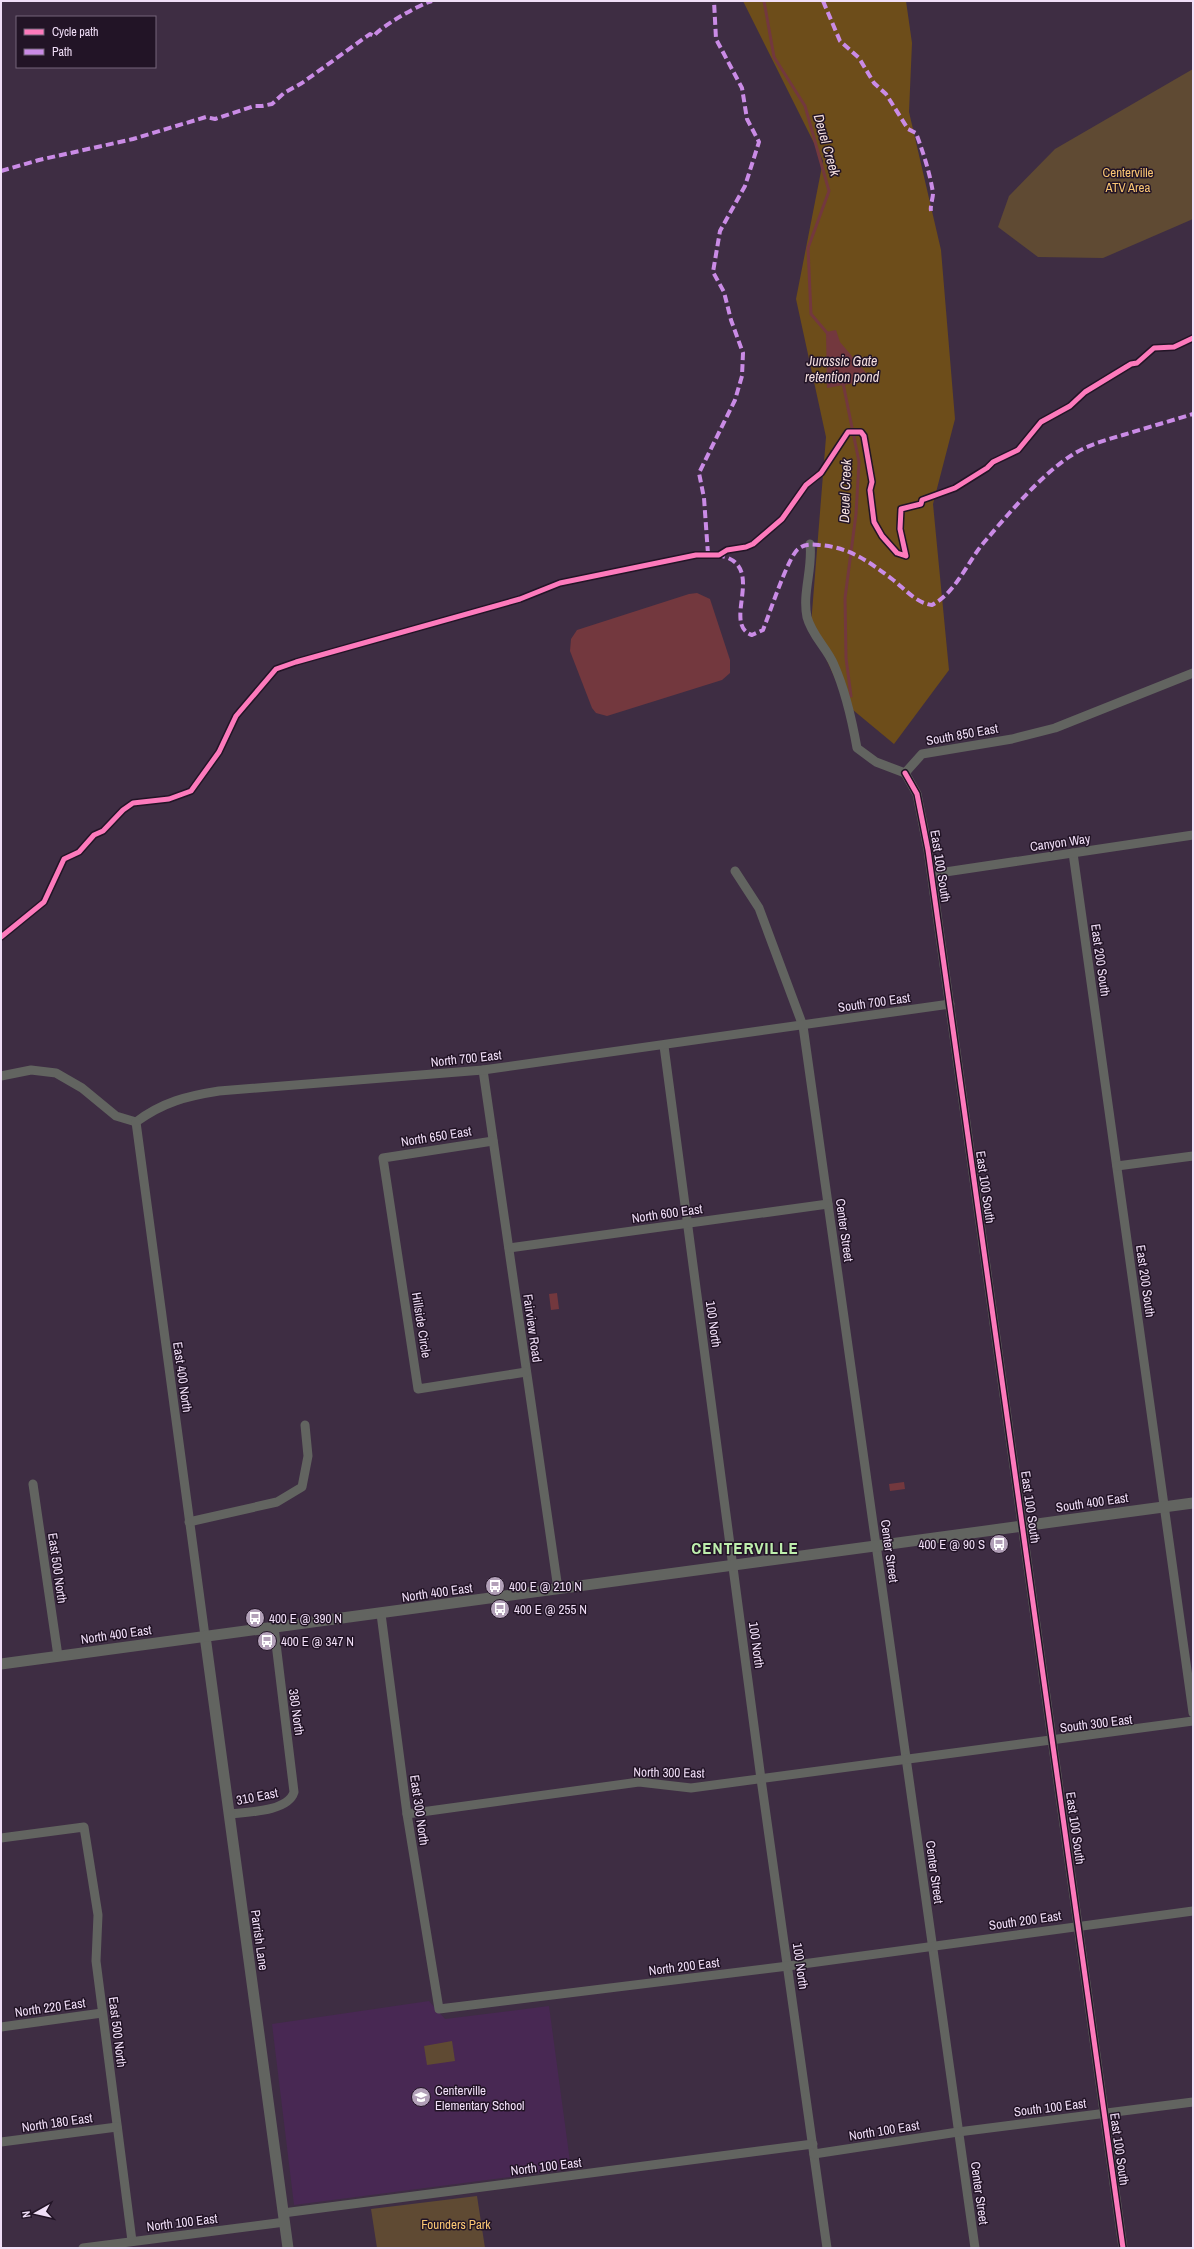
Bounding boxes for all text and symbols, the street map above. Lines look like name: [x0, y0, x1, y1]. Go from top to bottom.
legend: [16, 16, 156, 68]
text: Cycle path: [52, 24, 99, 40]
text: Path: [52, 44, 72, 60]
water label: Deuel Creek: [810, 112, 845, 179]
park label: Centerville ATV Area: [1103, 164, 1154, 196]
water label: Jurassic Gate retention pond: [805, 352, 880, 386]
water label: Deuel Creek: [835, 458, 855, 523]
street label: South 850 East: [925, 720, 999, 749]
street label: East 100 South: [926, 829, 955, 903]
street label: Canyon Way: [1029, 830, 1092, 855]
street label: East 200 South: [1087, 923, 1114, 997]
street label: South 700 East: [837, 989, 911, 1016]
street label: North 700 East: [430, 1046, 502, 1071]
street label: North 650 East: [400, 1123, 473, 1150]
street label: East 100 South: [972, 1150, 999, 1224]
street label: Center Street: [832, 1197, 857, 1263]
street label: North 600 East: [631, 1200, 703, 1227]
street label: East 200 South: [1132, 1244, 1159, 1318]
street label: Hillside Circle: [408, 1291, 435, 1359]
street label: Fairview Road: [519, 1293, 546, 1363]
street label: 100 North: [702, 1300, 725, 1348]
street label: East 400 North: [169, 1341, 196, 1414]
street label: East 100 South: [1017, 1470, 1044, 1544]
street label: South 400 East: [1055, 1489, 1129, 1516]
street label: Center Street: [877, 1518, 902, 1584]
street label: East 500 North: [44, 1532, 71, 1605]
bus stop icon: 400 E @ 90 S: [988, 1533, 1010, 1555]
district label: CENTERVILLE: [691, 1536, 799, 1559]
place label: 400 E @ 90 S: [918, 1536, 985, 1553]
bus stop icon: 400 E @ 210 N: [484, 1575, 506, 1597]
place label: 400 E @ 210 N: [509, 1578, 582, 1595]
street label: North 400 East: [401, 1579, 473, 1606]
bus stop icon: 400 E @ 255 N: [489, 1598, 511, 1620]
place label: 400 E @ 255 N: [514, 1601, 587, 1618]
bus stop icon: 400 E @ 390 N: [244, 1607, 266, 1629]
place label: 400 E @ 390 N: [269, 1610, 342, 1627]
street label: North 400 East: [80, 1621, 152, 1648]
street label: 100 North: [745, 1621, 768, 1669]
bus stop icon: 400 E @ 347 N: [256, 1630, 278, 1652]
place label: 400 E @ 347 N: [281, 1633, 354, 1650]
street label: 380 North: [285, 1688, 308, 1736]
street label: South 300 East: [1059, 1711, 1133, 1736]
street label: North 300 East: [633, 1763, 705, 1782]
street label: East 300 North: [406, 1774, 433, 1847]
street label: 310 East: [235, 1784, 279, 1809]
street label: East 100 South: [1062, 1791, 1089, 1865]
street label: Center Street: [922, 1839, 947, 1905]
street label: South 200 East: [988, 1907, 1062, 1934]
street label: Parrish Lane: [247, 1909, 272, 1972]
street label: 100 North: [789, 1942, 812, 1990]
street label: North 200 East: [648, 1954, 720, 1979]
street label: North 220 East: [14, 1994, 86, 2021]
street label: East 500 North: [105, 1996, 130, 2068]
place label: Centerville Elementary School: [435, 2082, 524, 2114]
school or university icon: Centerville Elementary School: [410, 2086, 432, 2108]
street label: South 100 East: [1013, 2095, 1087, 2120]
street label: North 180 East: [21, 2109, 93, 2136]
street label: East 100 South: [1106, 2112, 1133, 2186]
street label: North 100 East: [848, 2117, 921, 2144]
street label: North 100 East: [510, 2154, 582, 2179]
street label: Center Street: [967, 2160, 992, 2226]
north arrow: [16, 2193, 56, 2233]
text: N: [19, 2210, 33, 2219]
street label: North 100 East: [146, 2210, 218, 2235]
park label: Founders Park: [421, 2216, 491, 2233]

